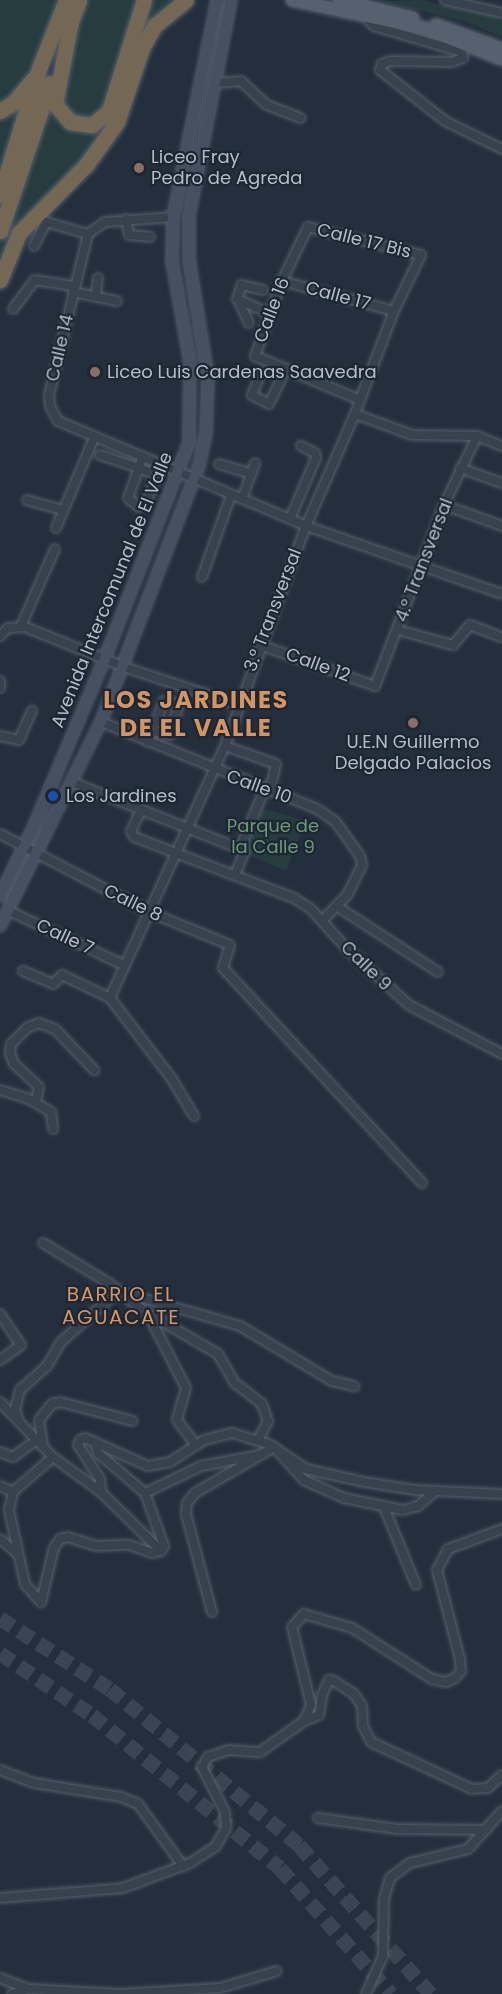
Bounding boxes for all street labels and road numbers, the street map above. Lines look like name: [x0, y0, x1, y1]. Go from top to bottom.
street label: Calle 17 Bis: [315, 219, 413, 263]
street label: Calle 16: [250, 274, 294, 346]
street label: Calle 17: [303, 277, 373, 315]
street label: Calle 14: [42, 312, 78, 384]
street label: Avenida Intercomunal de El Valle: [47, 449, 177, 731]
street label: 4.° Transversal: [390, 495, 458, 625]
street label: 3.° Transversal: [240, 545, 306, 675]
street label: Calle 12: [283, 643, 353, 687]
street label: Calle 10: [223, 765, 295, 809]
street label: Calle 8: [100, 880, 166, 926]
street label: Calle 7: [33, 914, 97, 960]
street label: Calle 9: [336, 937, 396, 995]

